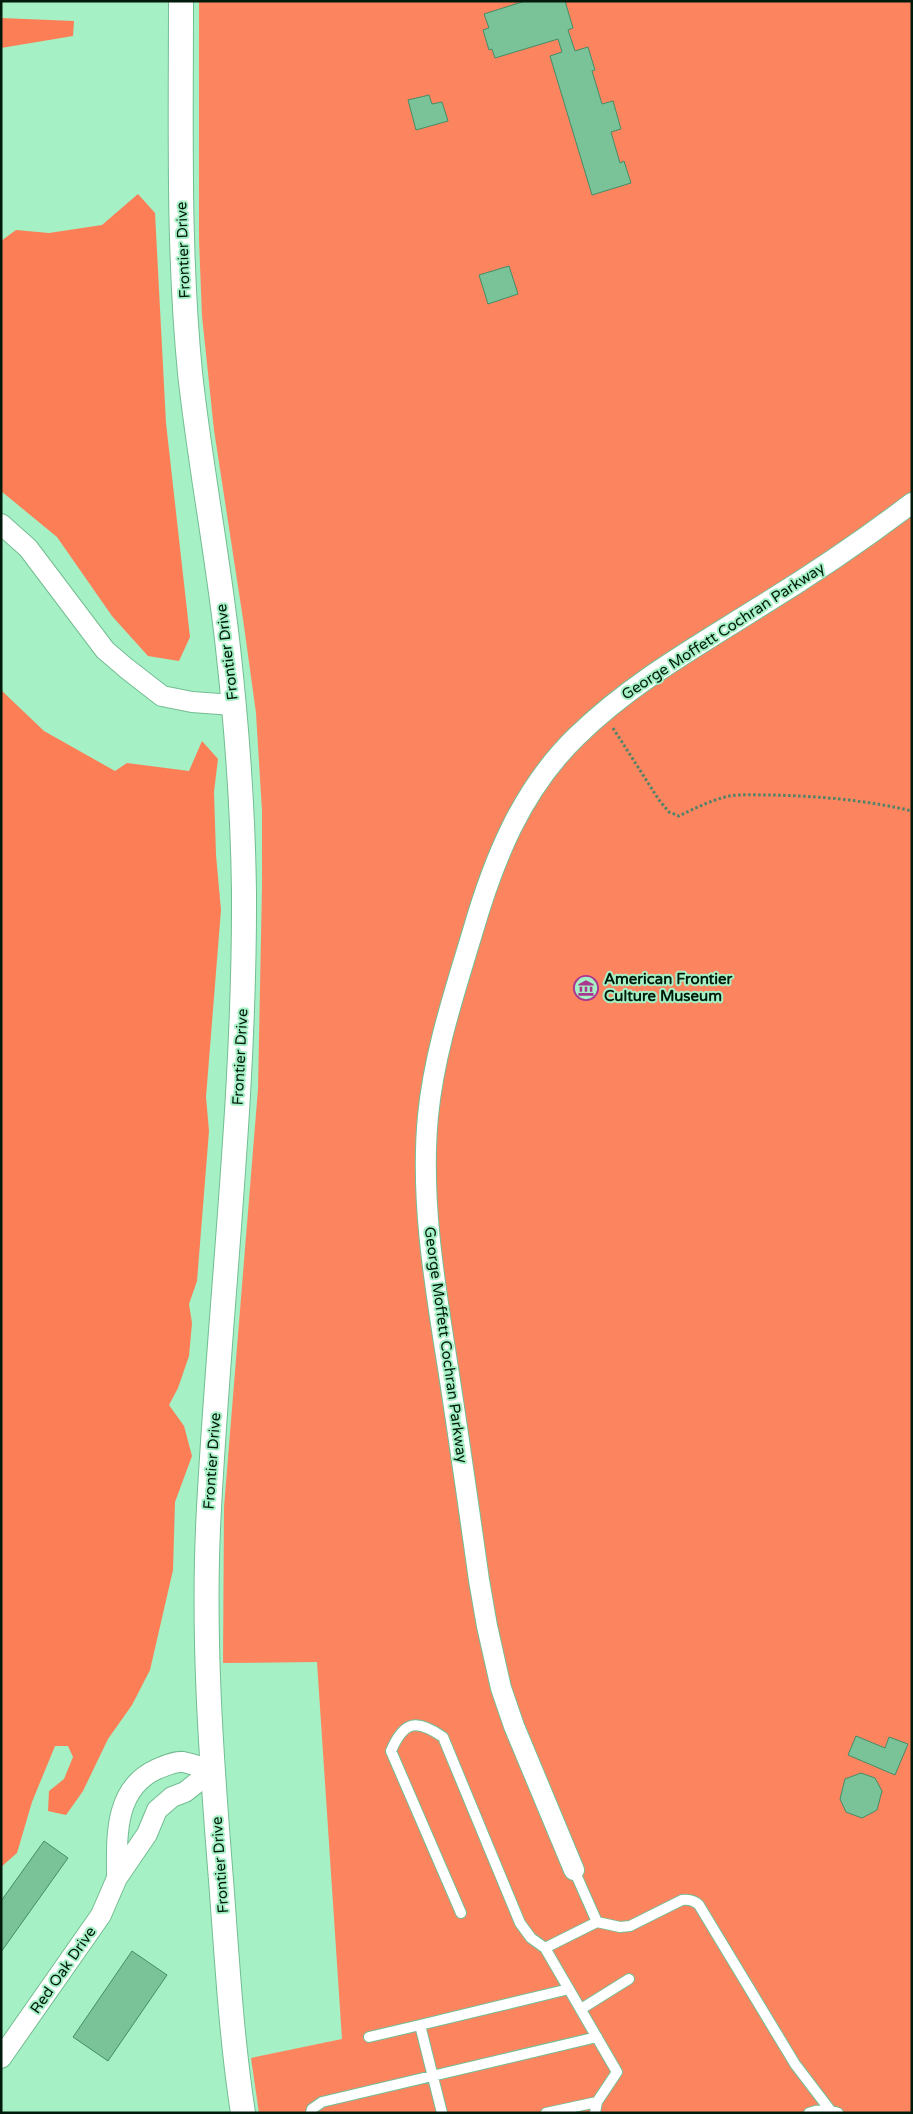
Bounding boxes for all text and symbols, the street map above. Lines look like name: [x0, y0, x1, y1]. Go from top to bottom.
street label: Frontier Drive: [172, 201, 194, 299]
street label: George Moffett Cochran Parkway: [618, 558, 828, 704]
street label: Frontier Drive: [212, 603, 242, 701]
place label: American Frontier Culture Museum: [604, 970, 733, 1005]
museum icon: American Frontier Culture Museum: [573, 975, 599, 1001]
street label: Frontier Drive: [228, 1008, 252, 1106]
street label: George Moffett Cochran Parkway: [420, 1226, 472, 1464]
street label: Frontier Drive: [200, 1412, 224, 1510]
street label: Frontier Drive: [208, 1816, 232, 1914]
street label: Red Oak Drive: [26, 1923, 100, 2017]

